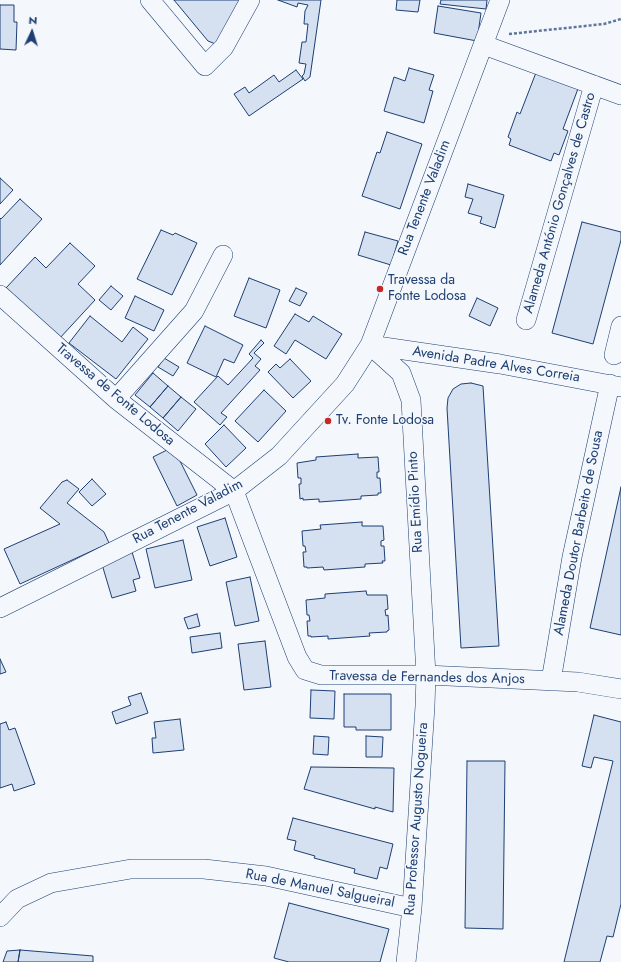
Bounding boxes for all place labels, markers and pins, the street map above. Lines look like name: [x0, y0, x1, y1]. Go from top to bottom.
place label: Travessa da Fonte Lodosa: [388, 273, 466, 306]
marker: Travessa da Fonte Lodosa: [375, 284, 385, 294]
place label: Tv. Fonte Lodosa: [336, 413, 434, 429]
marker: Tv. Fonte Lodosa: [323, 416, 333, 426]

